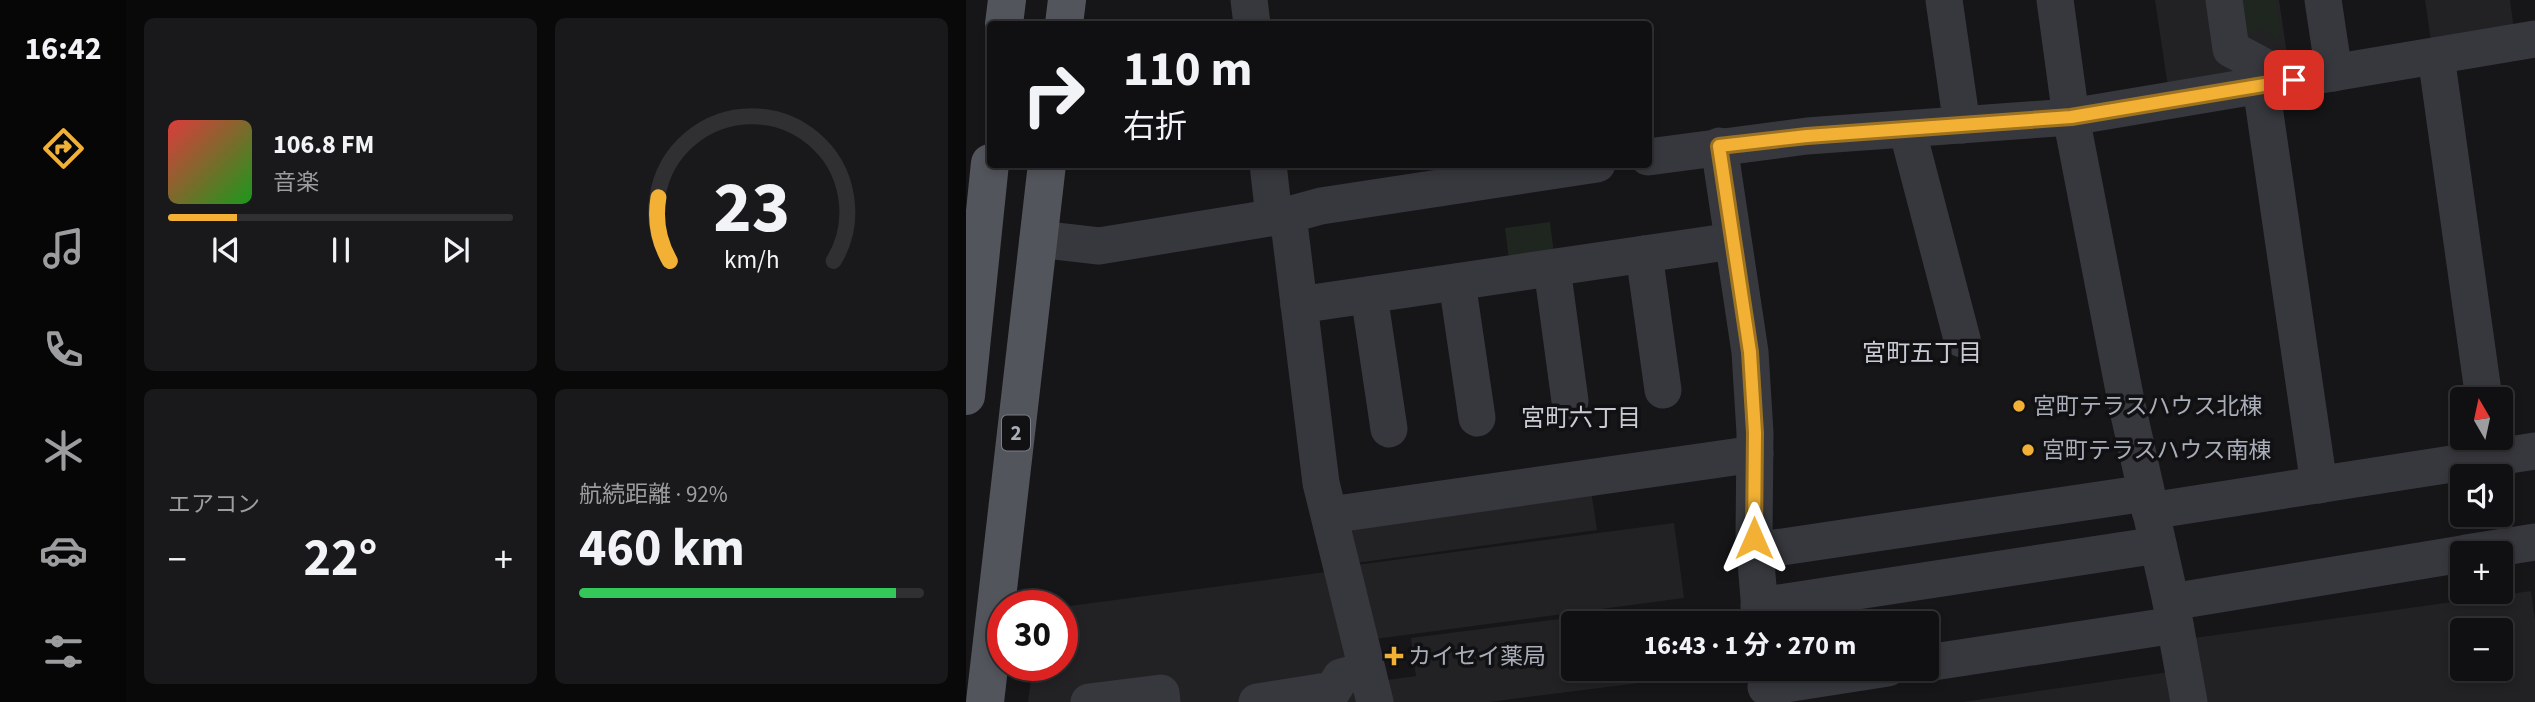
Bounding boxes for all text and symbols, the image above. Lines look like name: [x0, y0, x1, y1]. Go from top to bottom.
text: 16:42: [24, 26, 102, 72]
text: 110 m: [1123, 35, 1252, 105]
icon: right: [1008, 49, 1099, 140]
pin: [2264, 50, 2324, 110]
icon: arrive: [2275, 61, 2313, 99]
text: 右折: [1123, 104, 1187, 150]
icon: directions: [39, 124, 88, 173]
text: 106.8 FM: [273, 126, 374, 163]
text: 23: [713, 156, 790, 260]
text: 音楽: [273, 166, 319, 199]
icon: music: [39, 224, 88, 273]
icon: previous: [207, 231, 245, 269]
icon: pause: [322, 231, 360, 269]
icon: next: [437, 231, 475, 269]
text: km/h: [724, 242, 779, 278]
icon: phone: [39, 325, 88, 374]
district label: 宮町五丁目: [1862, 336, 1982, 371]
north arrow: [2450, 387, 2513, 450]
map controls: [2450, 387, 2513, 681]
place label: 宮町テラスハウス北棟: [2033, 390, 2263, 423]
marker: 宮町テラスハウス北棟: [2011, 398, 2027, 414]
district label: 宮町六丁目: [1521, 401, 1641, 436]
road number: 2: [1002, 416, 1030, 450]
icon: climate: [39, 426, 88, 475]
place label: 宮町テラスハウス南棟: [2042, 434, 2272, 467]
marker: 宮町テラスハウス南棟: [2020, 442, 2036, 458]
button: sound: [2450, 464, 2513, 527]
text: 航続距離 · 92%: [579, 478, 728, 511]
text: エアコン: [168, 488, 260, 521]
position arrow: [1717, 501, 1791, 575]
text: 460 km: [579, 512, 745, 586]
text: 22°: [304, 522, 377, 596]
icon: car: [39, 526, 88, 575]
text: −: [168, 533, 187, 587]
text: +: [494, 533, 513, 587]
button: +: [2450, 541, 2513, 604]
speed limit sign: 30: [987, 590, 1078, 681]
button: −: [2450, 618, 2513, 681]
icon: filters: [39, 627, 88, 676]
text: 16:43 · 1 分 · 270 m: [1644, 627, 1856, 664]
place label: カイセイ薬局: [1408, 640, 1546, 673]
marker: カイセイ薬局: [1386, 648, 1402, 664]

